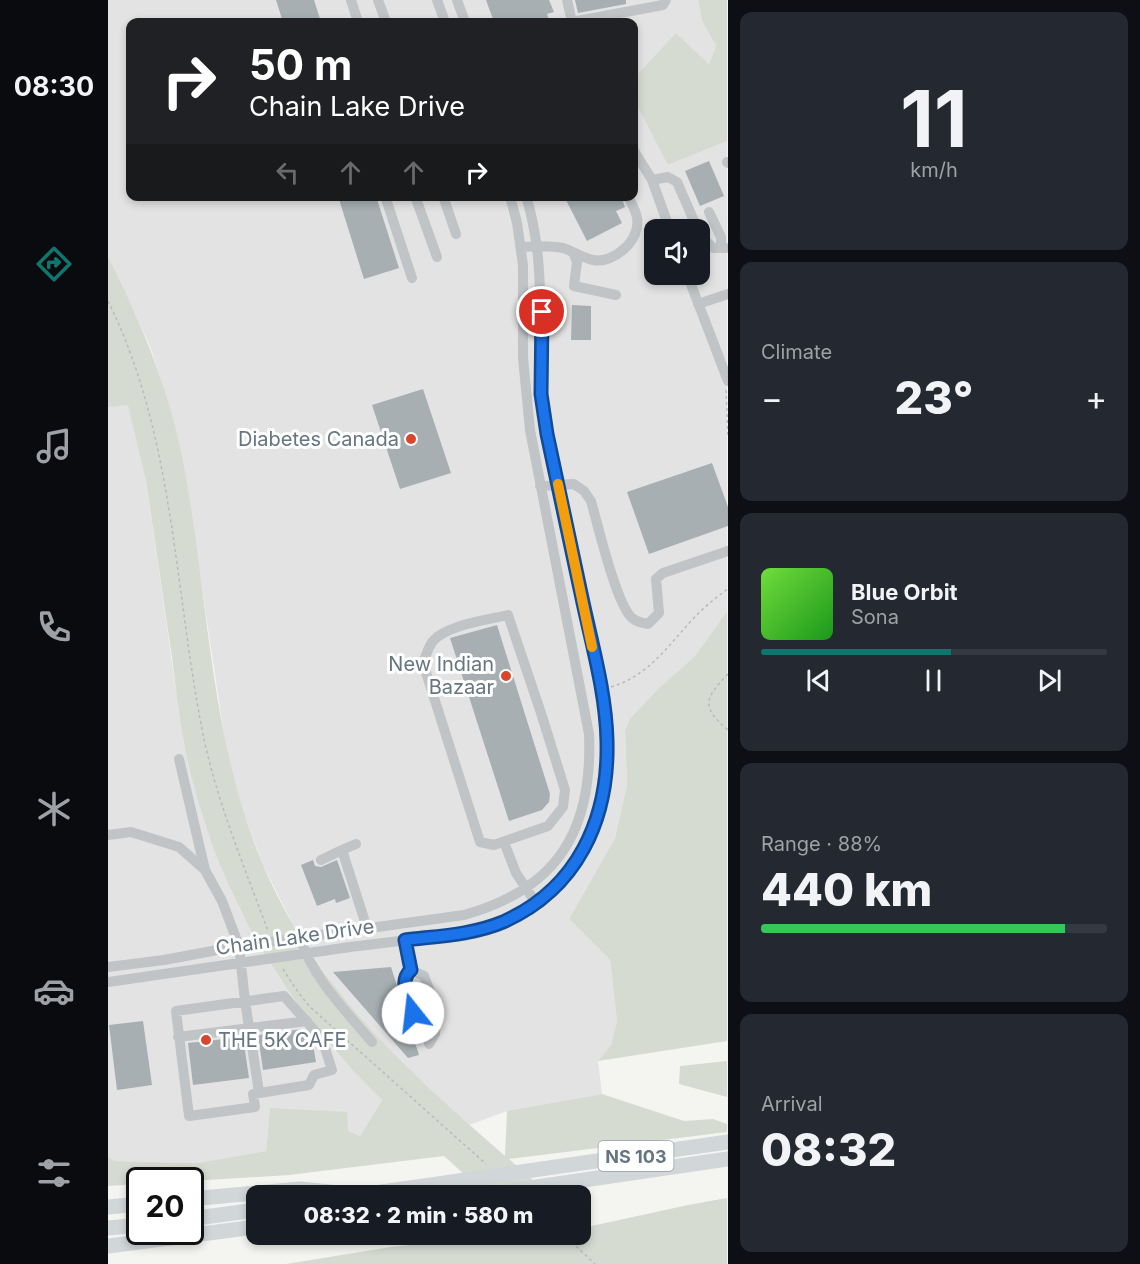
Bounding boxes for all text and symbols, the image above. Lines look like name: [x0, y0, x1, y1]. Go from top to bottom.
text: 50 m: [249, 39, 352, 90]
icon: right: [150, 42, 228, 120]
text: 08:30: [14, 70, 94, 103]
text: 11: [900, 71, 968, 166]
text: Chain Lake Drive: [249, 90, 465, 123]
icon: left: [271, 156, 304, 189]
icon: ahead: [334, 156, 367, 189]
icon: ahead: [397, 156, 430, 189]
icon: right: [460, 156, 493, 189]
text: km/h: [910, 158, 958, 182]
map controls: [644, 219, 710, 285]
button: sound: [644, 219, 710, 285]
icon: directions: [33, 243, 75, 285]
pin: [516, 286, 567, 337]
icon: arrive: [525, 295, 558, 328]
text: Climate: [761, 340, 832, 364]
text: 23°: [895, 370, 973, 425]
text: −: [761, 378, 783, 418]
text: +: [1085, 378, 1107, 418]
icon: music: [33, 425, 75, 467]
place label: Diabetes Canada: [238, 427, 399, 451]
marker: Diabetes Canada: [404, 432, 418, 446]
text: Blue Orbit: [851, 579, 958, 605]
text: Sona: [851, 605, 899, 629]
icon: phone: [33, 606, 75, 648]
place label: New Indian Bazaar: [388, 652, 494, 699]
icon: previous: [802, 664, 835, 697]
icon: pause: [917, 664, 950, 697]
icon: next: [1033, 664, 1066, 697]
marker: New Indian Bazaar: [499, 669, 513, 683]
icon: climate: [33, 788, 75, 830]
text: Range · 88%: [761, 832, 882, 856]
text: 440 km: [761, 862, 932, 917]
street label: Chain Lake Drive: [214, 914, 376, 960]
icon: car: [33, 970, 75, 1012]
position arrow: [381, 981, 445, 1045]
place label: THE 5K CAFE: [218, 1028, 347, 1052]
marker: THE 5K CAFE: [199, 1033, 213, 1047]
text: Arrival: [761, 1092, 823, 1116]
text: 08:32: [761, 1122, 896, 1177]
road number: NS 103: [598, 1141, 674, 1171]
icon: filters: [33, 1152, 75, 1194]
speed limit sign: 20: [126, 1167, 204, 1245]
text: 08:32 · 2 min · 580 m: [304, 1202, 533, 1228]

